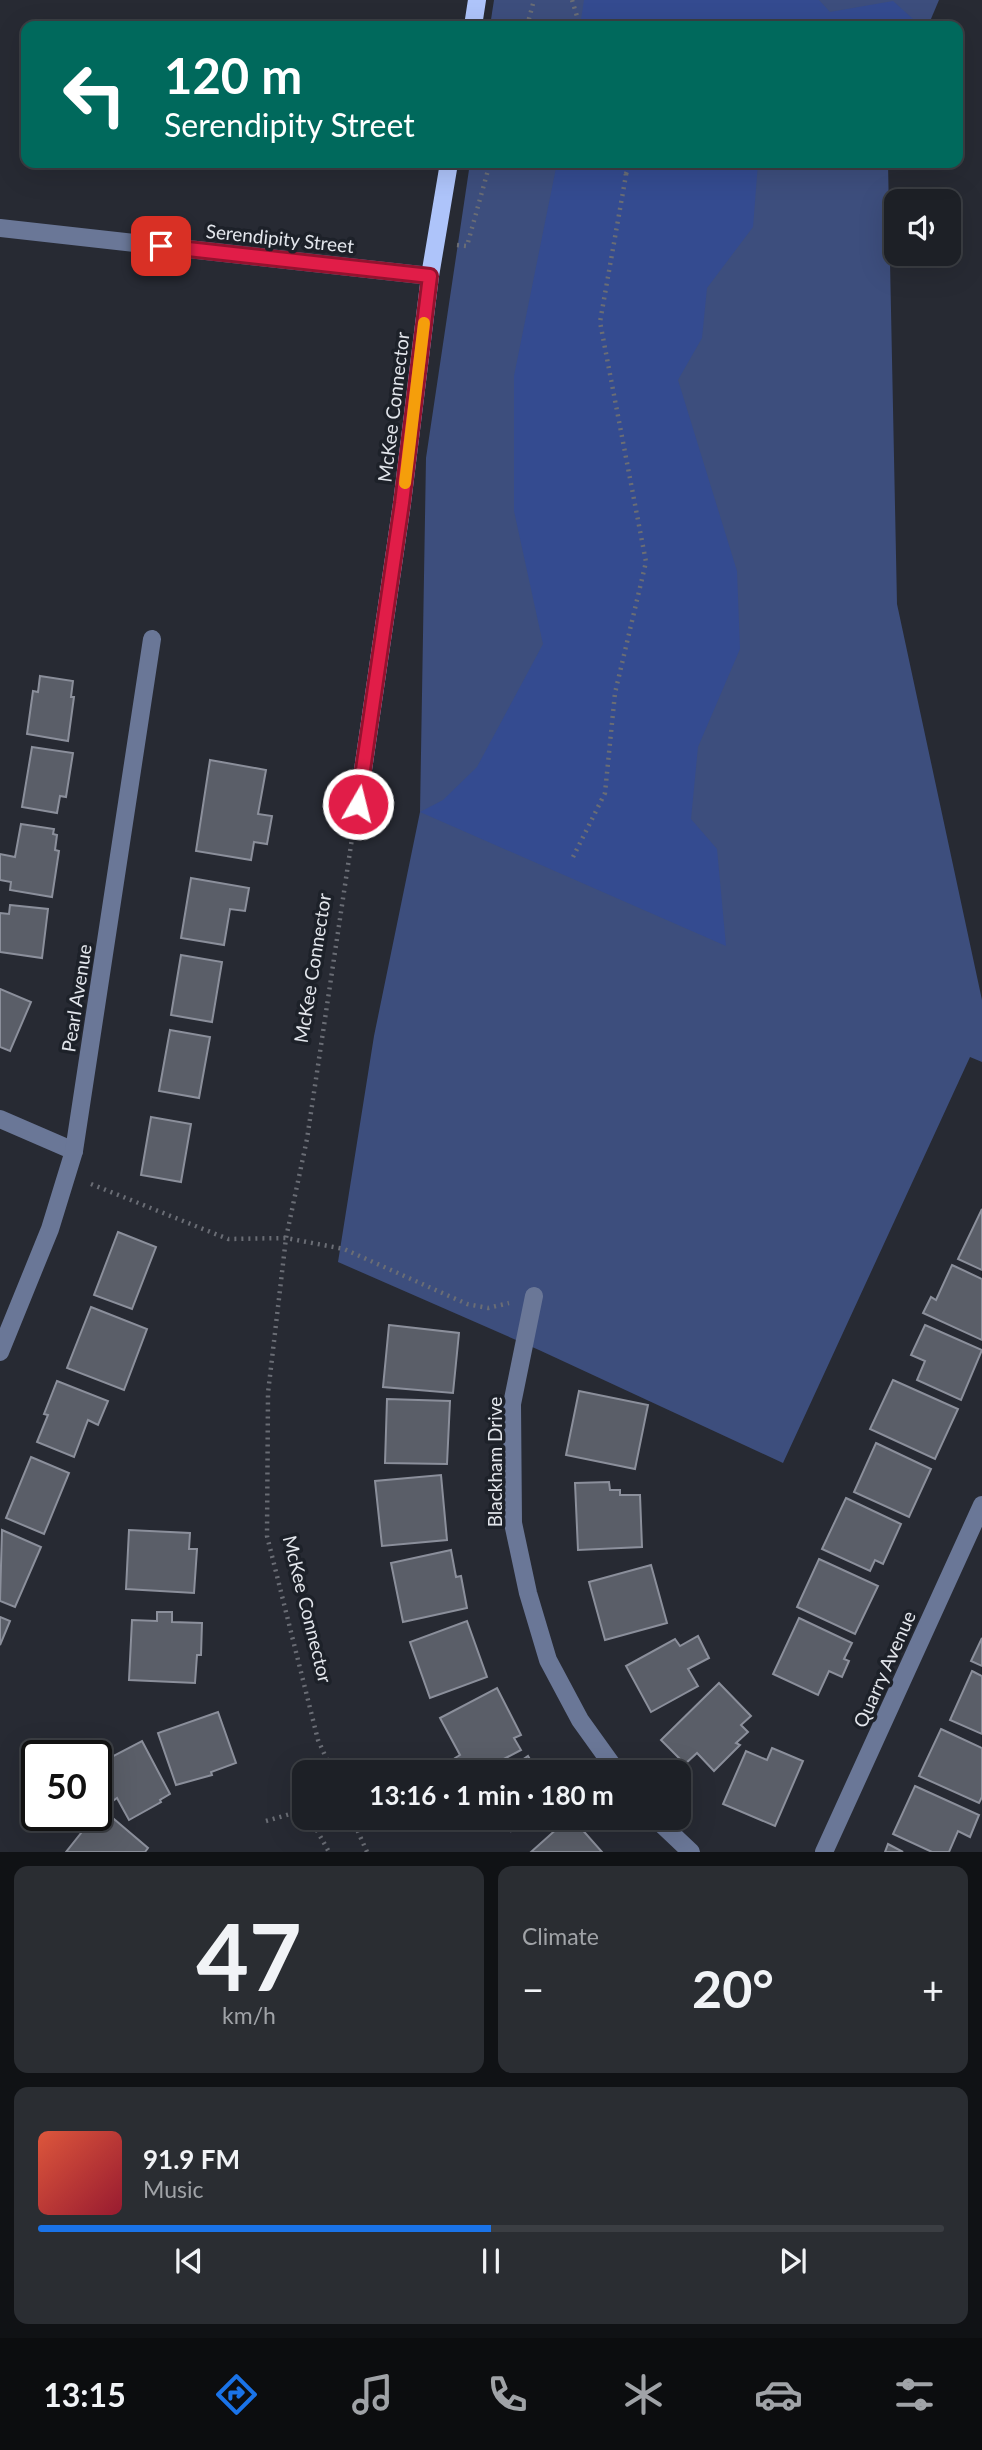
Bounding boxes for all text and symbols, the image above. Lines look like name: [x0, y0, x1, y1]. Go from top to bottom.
text: 120 m: [164, 46, 302, 104]
icon: left: [49, 49, 140, 140]
text: Serendipity Street: [164, 105, 415, 144]
map controls: [884, 189, 961, 266]
button: sound: [884, 189, 961, 266]
pin: [131, 216, 191, 276]
street label: Serendipity Street: [205, 219, 355, 257]
icon: arrive: [142, 227, 180, 265]
street label: McKee Connector: [372, 331, 414, 483]
position arrow: [321, 767, 395, 841]
street label: McKee Connector: [289, 891, 335, 1044]
street label: Pearl Avenue: [56, 942, 96, 1054]
street label: Blackham Drive: [483, 1397, 506, 1527]
street label: McKee Connector: [279, 1533, 337, 1685]
street label: Quarry Avenue: [848, 1607, 920, 1731]
speed limit sign: 50: [21, 1740, 112, 1831]
text: 13:16 · 1 min · 180 m: [369, 1779, 614, 1811]
text: 47: [196, 1901, 302, 2010]
text: Climate: [522, 1922, 599, 1950]
text: 20°: [692, 1957, 774, 2019]
text: −: [522, 1966, 544, 2012]
text: +: [922, 1966, 944, 2012]
text: km/h: [222, 2001, 276, 2029]
text: 91.9 FM: [143, 2143, 240, 2175]
text: Music: [143, 2175, 203, 2203]
icon: previous: [170, 2242, 208, 2280]
icon: pause: [472, 2242, 510, 2280]
icon: next: [774, 2242, 812, 2280]
icon: directions: [212, 2370, 261, 2419]
icon: music: [348, 2370, 397, 2419]
icon: phone: [483, 2370, 532, 2419]
icon: climate: [619, 2370, 668, 2419]
icon: car: [754, 2370, 803, 2419]
icon: filters: [890, 2370, 939, 2419]
text: 13:15: [43, 2375, 126, 2414]

